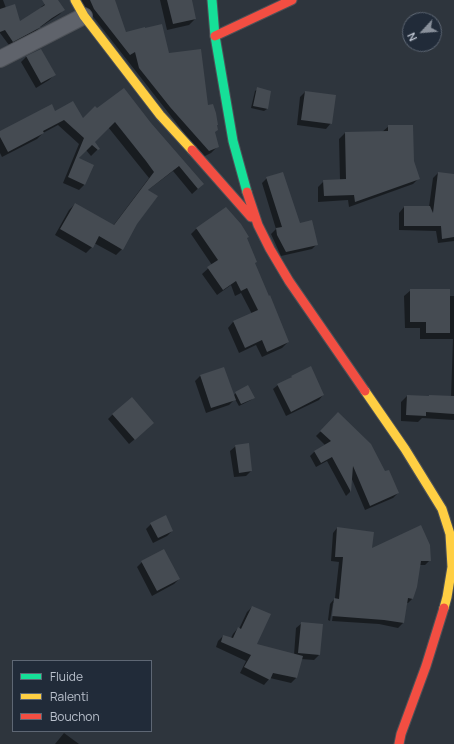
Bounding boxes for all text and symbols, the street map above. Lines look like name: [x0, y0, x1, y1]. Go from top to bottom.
north arrow: [402, 12, 442, 52]
text: N: [403, 30, 420, 44]
legend: [12, 660, 152, 732]
text: Fluide: [50, 668, 83, 685]
text: Ralenti: [50, 688, 89, 705]
text: Bouchon: [50, 708, 100, 725]

